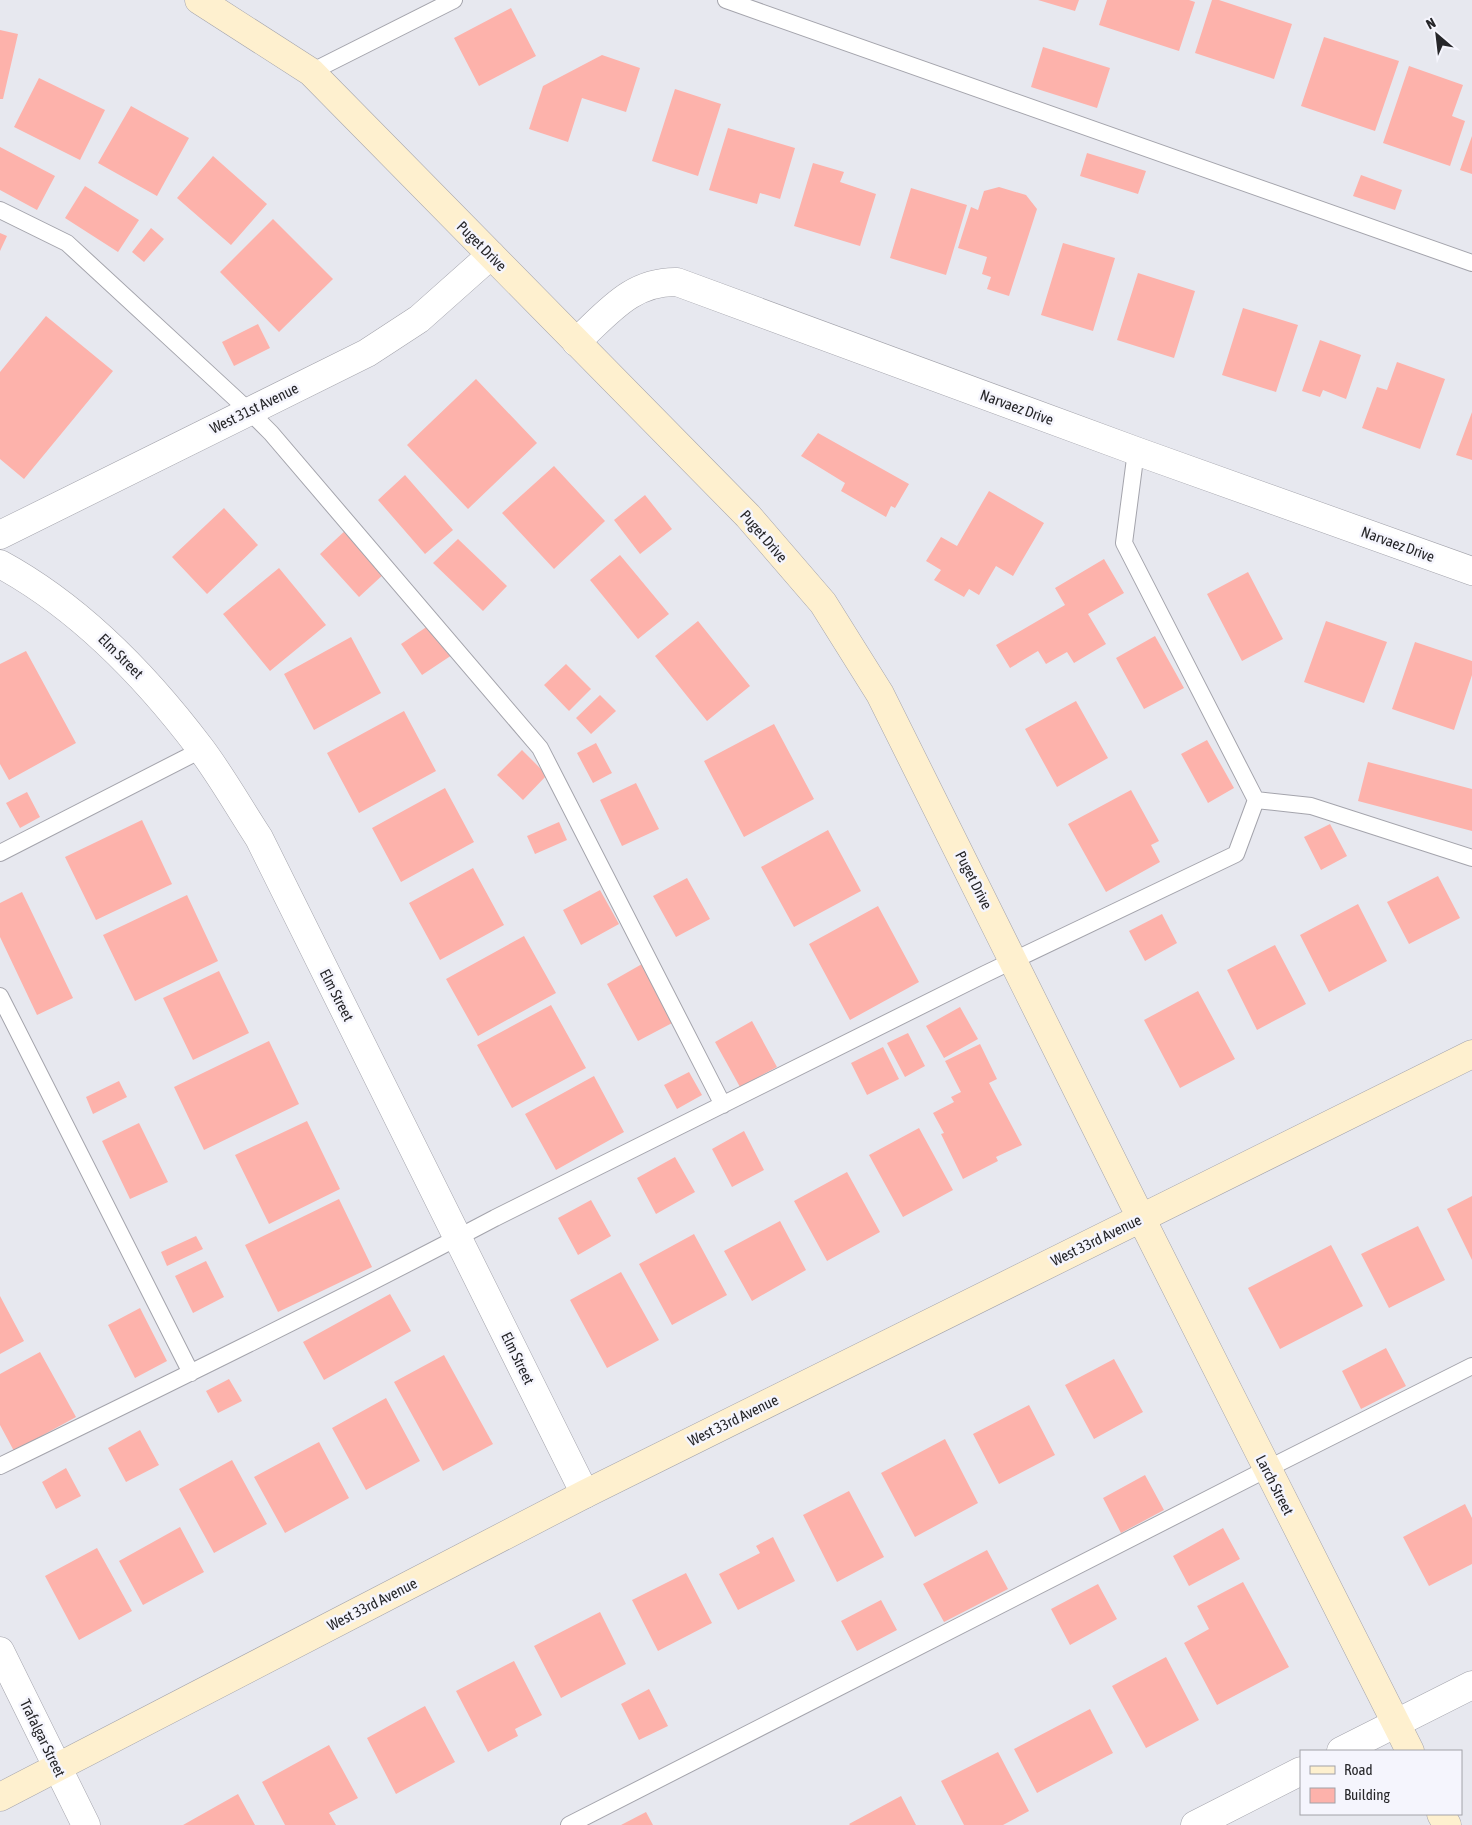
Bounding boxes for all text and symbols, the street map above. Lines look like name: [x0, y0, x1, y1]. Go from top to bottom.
north arrow: [1412, 10, 1462, 60]
text: N: [1423, 15, 1438, 33]
street label: Puget Drive: [454, 218, 510, 274]
street label: West 31st Avenue: [207, 379, 301, 437]
street label: Narvaez Drive: [978, 386, 1056, 428]
street label: Puget Drive: [737, 507, 791, 566]
street label: Narvaez Drive: [1359, 523, 1437, 565]
street label: Elm Street: [95, 630, 147, 682]
street label: Puget Drive: [952, 848, 996, 912]
street label: Elm Street: [317, 966, 357, 1024]
street label: West 33rd Avenue: [1048, 1211, 1144, 1269]
street label: Elm Street: [498, 1329, 538, 1387]
street label: West 33rd Avenue: [685, 1391, 781, 1449]
street label: Larch Street: [1253, 1452, 1297, 1518]
street label: West 33rd Avenue: [324, 1574, 420, 1634]
street label: Trafalgar Street: [17, 1696, 69, 1780]
legend: [1300, 1750, 1462, 1815]
text: Road: [1344, 1761, 1373, 1778]
text: Building: [1344, 1786, 1390, 1803]

